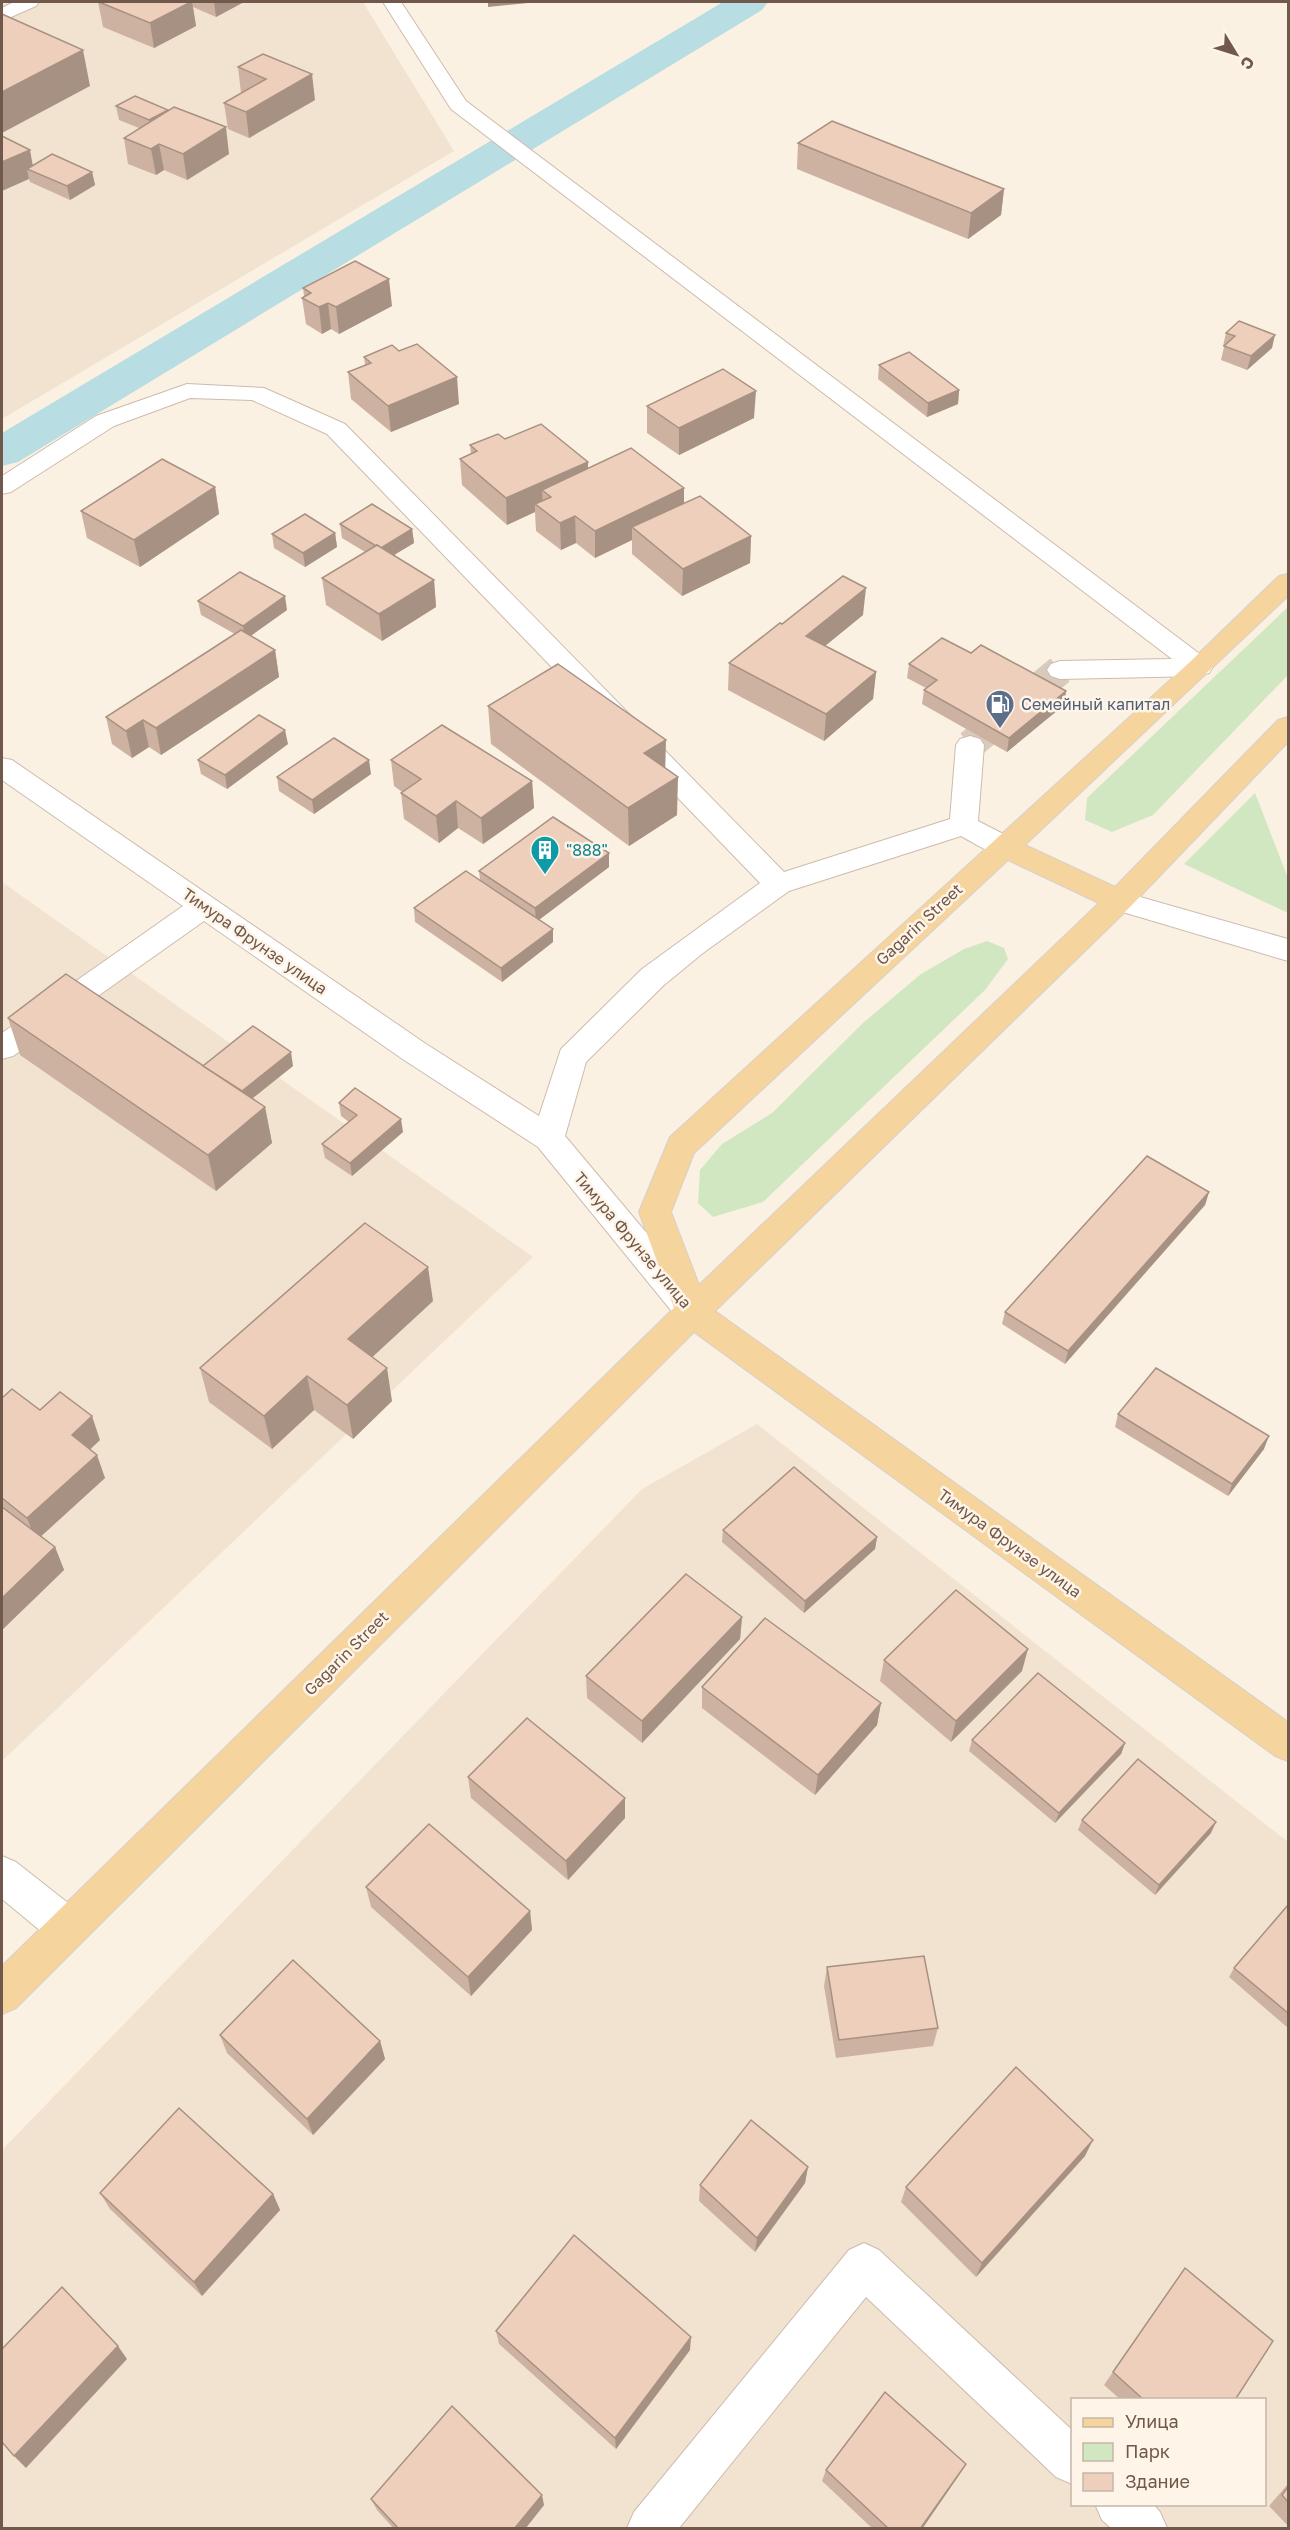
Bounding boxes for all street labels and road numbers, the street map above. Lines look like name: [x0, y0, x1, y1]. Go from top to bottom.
street label: Gagarin Street: [872, 879, 966, 969]
street label: Тимура Фрунзе улица: [179, 883, 331, 999]
street label: Тимура Фрунзе улица: [570, 1168, 696, 1312]
street label: Тимура Фрунзе улица: [934, 1484, 1086, 1602]
street label: Gagarin Street: [300, 1607, 392, 1699]

